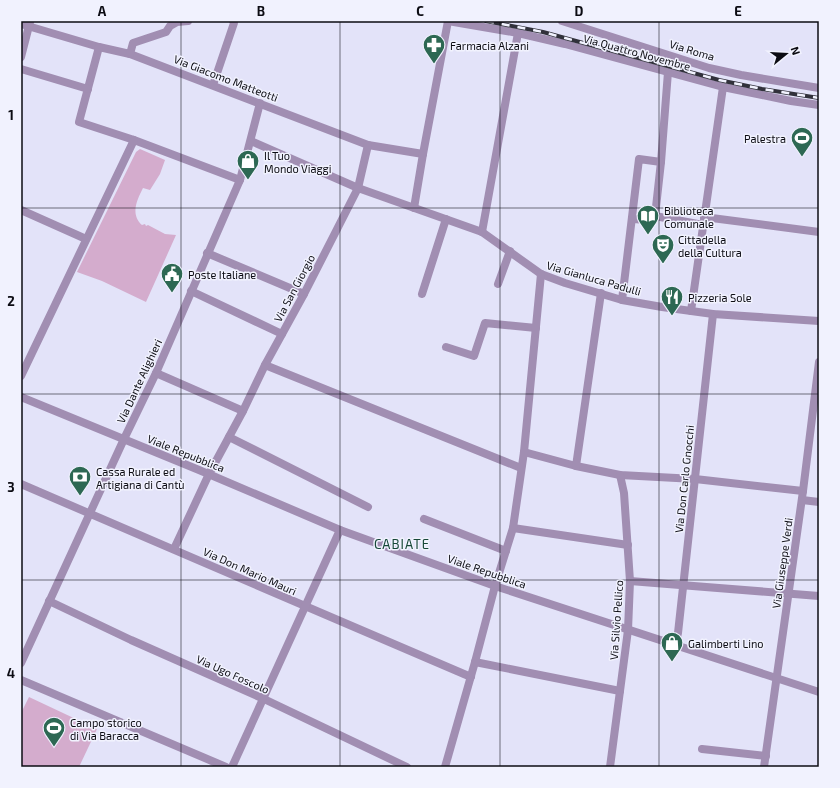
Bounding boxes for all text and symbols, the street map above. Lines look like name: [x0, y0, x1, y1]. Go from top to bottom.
text: A: [98, 3, 107, 19]
text: B: [257, 3, 265, 19]
text: C: [416, 3, 424, 19]
text: D: [575, 3, 584, 19]
text: E: [734, 3, 742, 19]
street label: Via Quattro Novembre: [582, 31, 692, 74]
pharmacy icon: Farmacia Alzani: [421, 32, 447, 65]
north arrow: [766, 34, 806, 74]
street label: Via Roma: [668, 37, 716, 63]
place label: Farmacia Alzani: [450, 39, 529, 52]
text: N: [789, 45, 803, 57]
street label: Via Giacomo Matteotti: [172, 52, 280, 104]
text: 1: [8, 107, 14, 123]
sports icon: Palestra: [789, 125, 815, 158]
place label: Palestra: [744, 132, 786, 145]
shop icon: Il Tuo Mondo Viaggi: [235, 148, 261, 181]
place label: Il Tuo Mondo Viaggi: [264, 149, 332, 175]
library icon: Biblioteca Comunale: [635, 203, 661, 236]
place label: Biblioteca Comunale: [664, 204, 714, 230]
theatre icon: Cittadella della Cultura: [650, 232, 676, 265]
place label: Cittadella della Cultura: [678, 233, 742, 259]
street label: Via San Giorgio: [271, 252, 317, 324]
street label: Via Gianluca Padulli: [545, 258, 643, 298]
public building icon: Poste Italiane: [159, 261, 185, 294]
place label: Poste Italiane: [188, 268, 256, 281]
restaurant icon: Pizzeria Sole: [659, 284, 685, 317]
place label: Pizzeria Sole: [688, 291, 752, 304]
text: 2: [7, 293, 15, 309]
street label: Via Dante Alighieri: [114, 337, 164, 425]
street label: Via Don Carlo Gnocchi: [672, 424, 696, 534]
street label: Viale Repubblica: [145, 432, 227, 474]
bank icon: Cassa Rurale ed Artigiana di Cantù: [67, 464, 93, 497]
place label: Cassa Rurale ed Artigiana di Cantù: [96, 465, 185, 491]
text: 3: [7, 479, 15, 495]
street label: Via Giuseppe Verdi: [769, 517, 795, 609]
district label: CABIATE: [374, 536, 430, 552]
street label: Via Don Mario Mauri: [201, 545, 299, 597]
street label: Viale Repubblica: [446, 551, 528, 591]
street label: Via Silvio Pellico: [607, 580, 625, 660]
shop icon: Galimberti Lino: [659, 630, 685, 663]
place label: Galimberti Lino: [688, 637, 764, 650]
street label: Via Ugo Foscolo: [194, 652, 272, 696]
text: 4: [7, 665, 15, 681]
sports icon: Campo storico di Via Baracca: [41, 715, 67, 748]
place label: Campo storico di Via Baracca: [70, 716, 142, 742]

